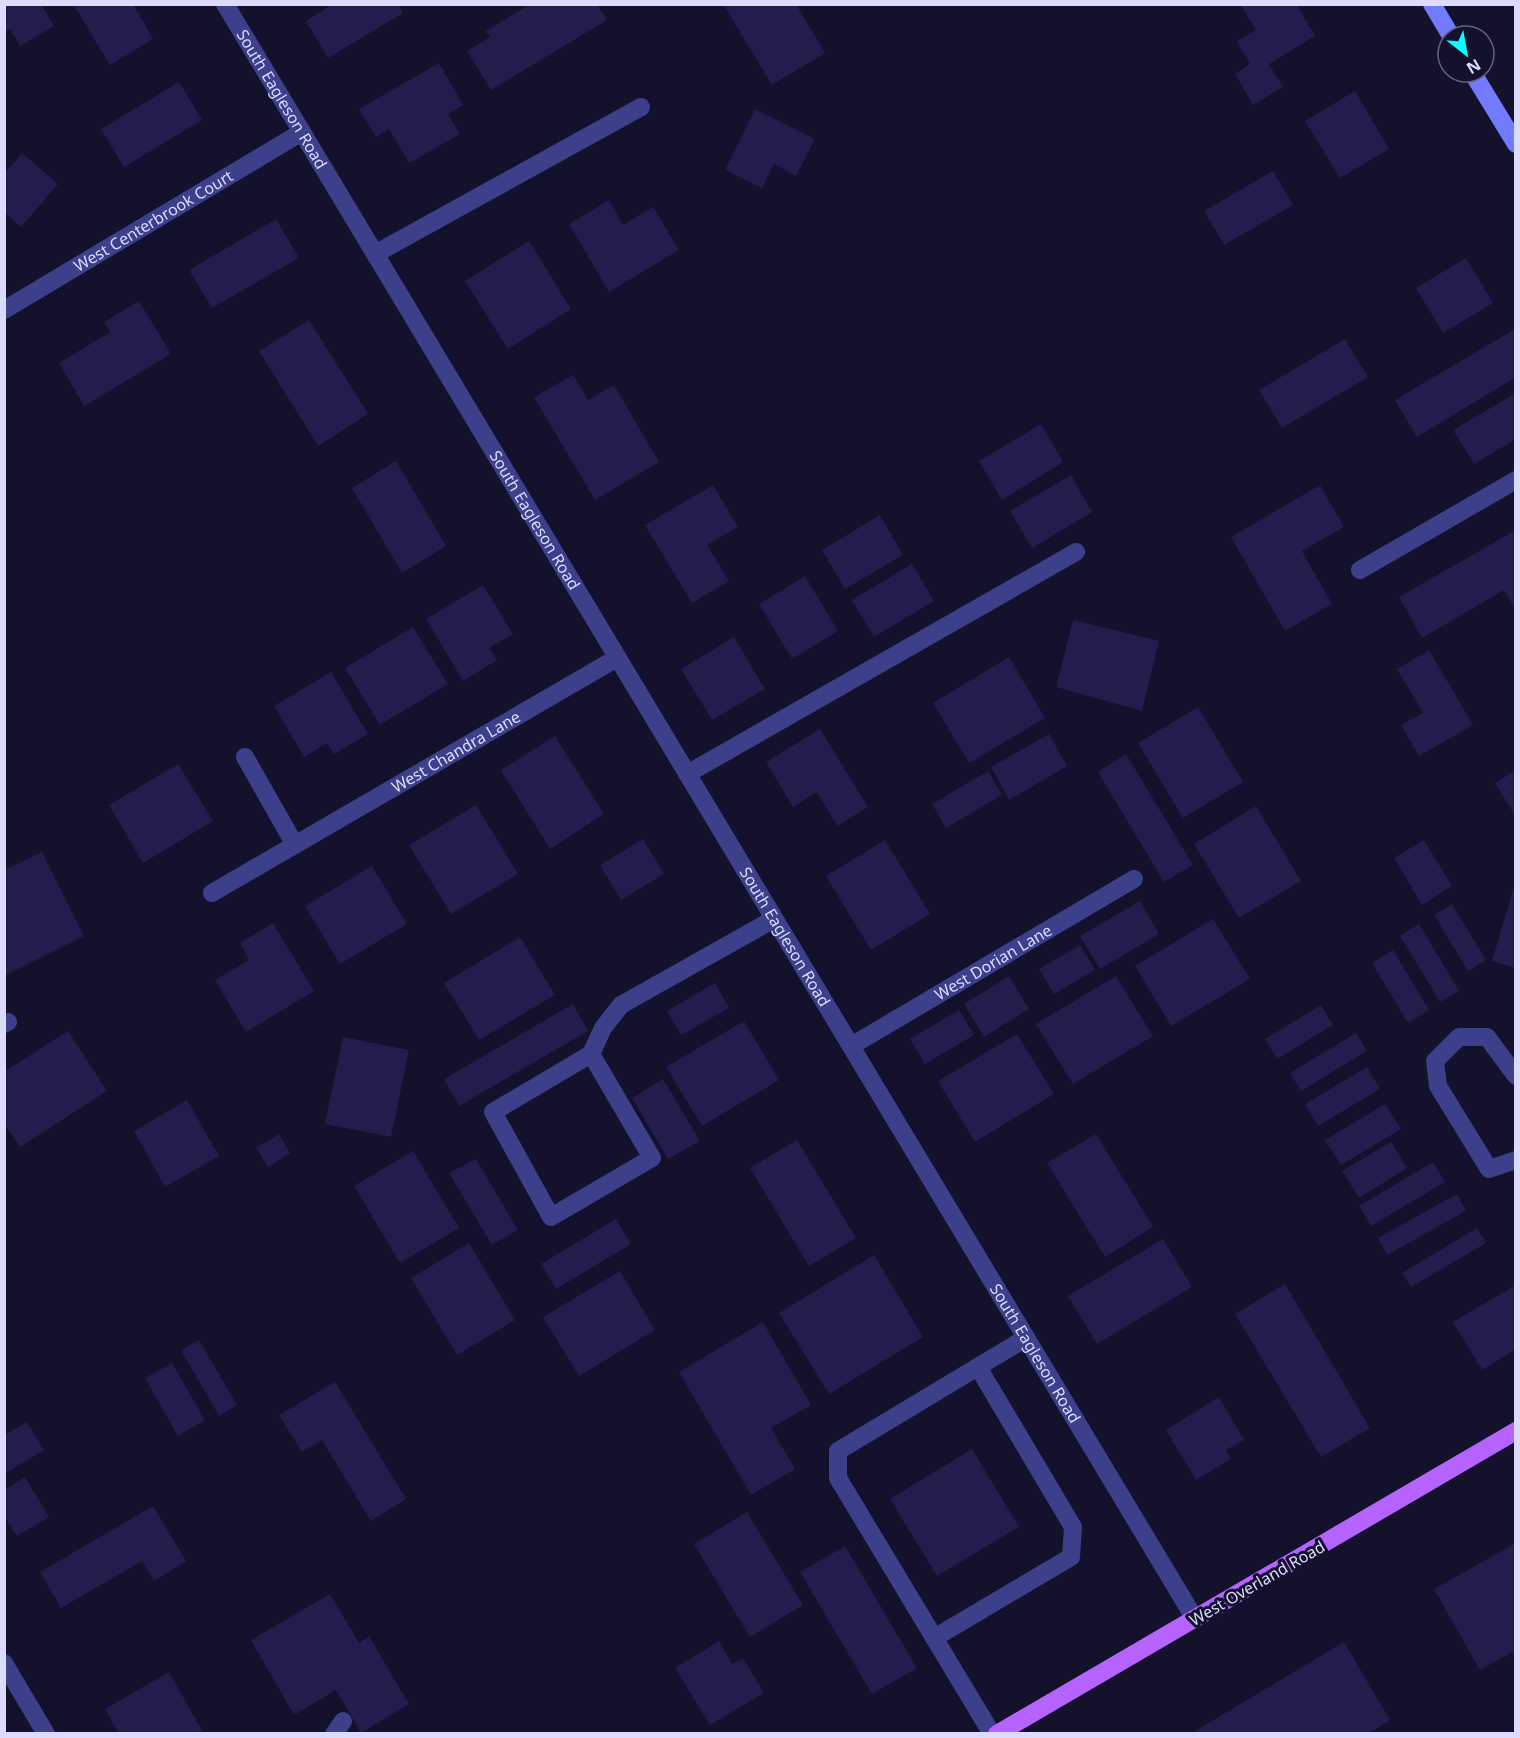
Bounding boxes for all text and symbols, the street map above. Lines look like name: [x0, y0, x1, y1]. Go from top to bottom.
north arrow: [1436, 24, 1496, 84]
street label: South Eagleson Road: [232, 25, 333, 173]
text: N: [1462, 54, 1485, 80]
street label: West Centerbrook Court: [70, 165, 237, 277]
street label: South Eagleson Road: [485, 446, 585, 594]
street label: West Chandra Lane: [387, 705, 524, 798]
street label: South Eagleson Road: [735, 863, 836, 1011]
street label: West Dorian Lane: [930, 919, 1056, 1005]
street label: South Eagleson Road: [985, 1280, 1086, 1427]
street label: West Overland Road: [1185, 1535, 1329, 1631]

